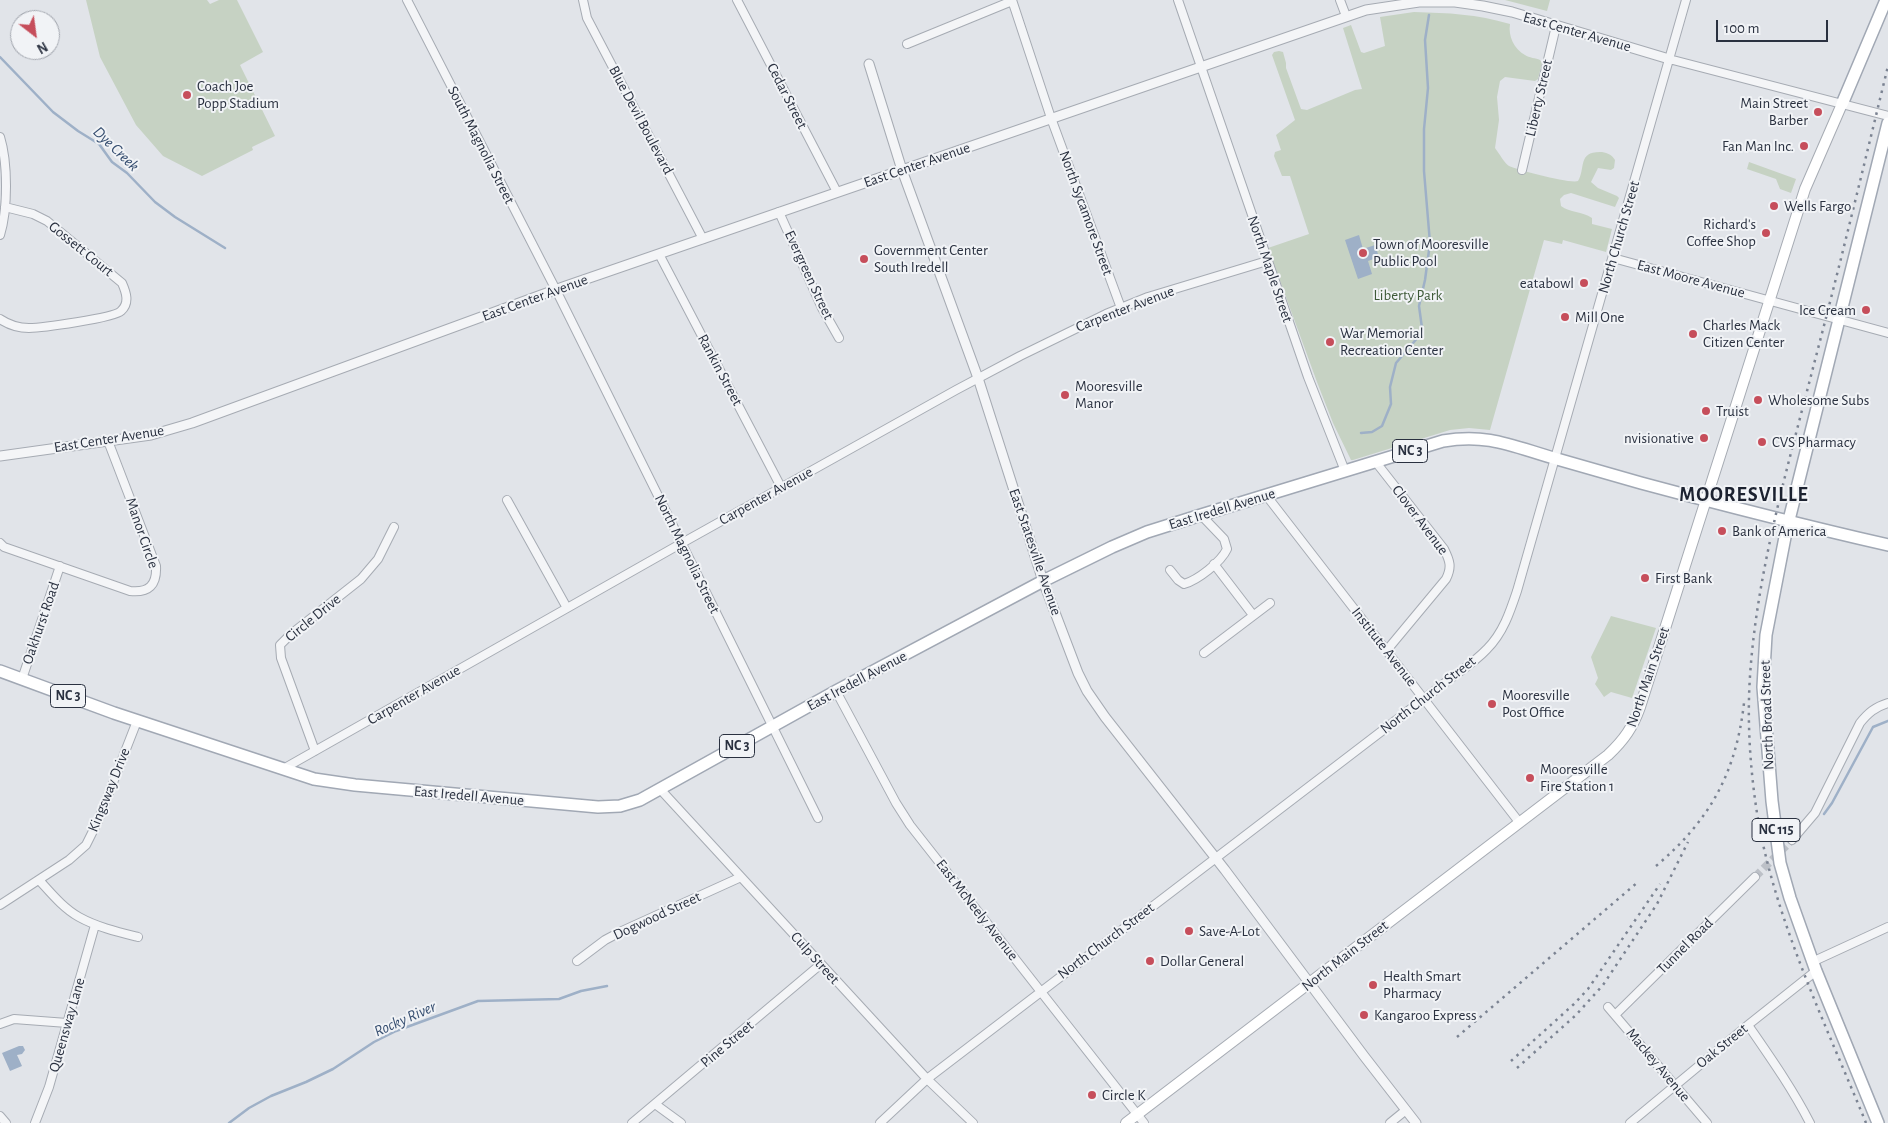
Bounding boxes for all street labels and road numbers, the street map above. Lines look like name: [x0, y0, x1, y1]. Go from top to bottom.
street label: East Center Avenue: [1521, 8, 1633, 56]
street label: Liberty Street: [1521, 58, 1557, 138]
street label: Cedar Street: [763, 60, 811, 132]
street label: Blue Devil Boulevard: [605, 63, 677, 177]
street label: South Magnolia Street: [443, 83, 519, 207]
street label: East Center Avenue: [861, 138, 973, 192]
street label: North Sycamore Street: [1055, 148, 1117, 278]
street label: North Church Street: [1594, 179, 1644, 295]
street label: North Maple Street: [1243, 213, 1297, 325]
street label: Gossett Court: [45, 217, 117, 281]
street label: Evergreen Street: [781, 228, 837, 322]
street label: East Moore Avenue: [1635, 256, 1747, 302]
street label: East Center Avenue: [480, 270, 590, 326]
street label: Carpenter Avenue: [1073, 282, 1177, 336]
street label: Rankin Street: [694, 331, 746, 409]
street label: East Center Avenue: [53, 421, 165, 457]
road number: NC 3: [1392, 440, 1428, 462]
street label: Carpenter Avenue: [716, 463, 816, 529]
street label: Clover Avenue: [1388, 482, 1452, 558]
street label: East Iredell Avenue: [1166, 484, 1278, 534]
street label: East Statesville Avenue: [1005, 486, 1065, 618]
street label: North Magnolia Street: [650, 492, 724, 616]
street label: Manor Circle: [122, 495, 162, 571]
street label: Oakhurst Road: [18, 579, 64, 667]
street label: Circle Drive: [282, 590, 344, 646]
street label: Institute Avenue: [1347, 604, 1421, 690]
street label: North Main Street: [1622, 625, 1674, 729]
street label: East Iredell Avenue: [804, 647, 910, 715]
street label: North Church Street: [1377, 652, 1479, 738]
street label: North Broad Street: [1756, 660, 1778, 770]
street label: Carpenter Avenue: [364, 661, 464, 729]
road number: NC 3: [50, 684, 86, 708]
road number: NC 3: [720, 734, 754, 758]
street label: Kingsway Drive: [84, 745, 134, 835]
street label: East Iredell Avenue: [413, 782, 525, 810]
road number: NC 115: [1752, 818, 1800, 842]
street label: East McNeely Avenue: [932, 856, 1022, 964]
street label: Dogwood Street: [610, 888, 704, 944]
street label: North Church Street: [1054, 899, 1158, 983]
street label: Tunnel Road: [1653, 914, 1717, 978]
street label: North Main Street: [1298, 917, 1392, 995]
street label: Culp Street: [787, 928, 843, 988]
street label: Queensway Lane: [45, 976, 89, 1074]
street label: Pine Street: [697, 1017, 757, 1071]
street label: Oak Street: [1693, 1020, 1751, 1072]
street label: Mackey Avenue: [1622, 1025, 1694, 1105]

